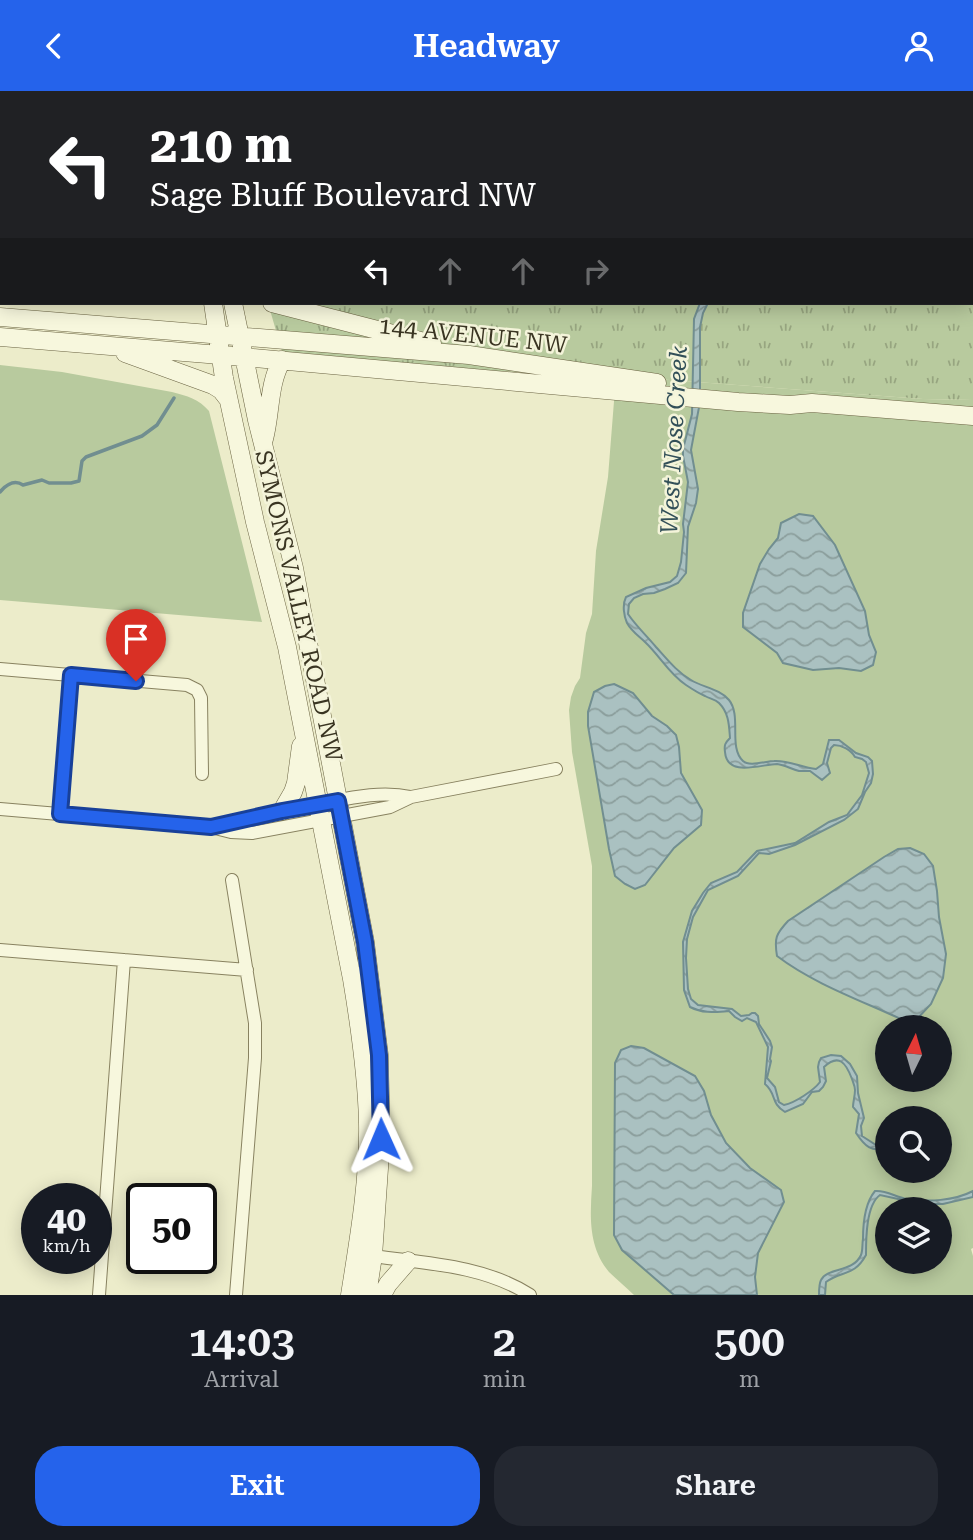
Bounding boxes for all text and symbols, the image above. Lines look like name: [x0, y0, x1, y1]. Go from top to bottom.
icon: back: [35, 27, 73, 65]
text: Headway: [413, 27, 560, 65]
icon: person: [900, 27, 938, 65]
text: 210 m: [150, 117, 292, 174]
icon: left: [35, 119, 126, 210]
text: Sage Bluff Boulevard NW: [150, 176, 536, 214]
icon: left: [358, 252, 396, 290]
icon: ahead: [431, 252, 469, 290]
icon: ahead: [504, 252, 542, 290]
icon: right: [577, 252, 615, 290]
street label: 144 AVENUE NW: [377, 312, 569, 359]
water label: West Nose Creek: [655, 345, 693, 535]
street label: SYMONS VALLEY ROAD NW: [250, 448, 348, 765]
pin: [106, 609, 166, 681]
icon: arrive: [117, 620, 155, 658]
north arrow: [875, 1015, 952, 1092]
map controls: [875, 1015, 952, 1274]
position arrow: [344, 1102, 418, 1176]
button: search: [875, 1106, 952, 1183]
speed limit sign: 50: [126, 1183, 217, 1274]
button: layers: [875, 1197, 952, 1274]
text: 40: [47, 1199, 86, 1240]
text: km/h: [42, 1235, 91, 1256]
text: 14:03: [188, 1317, 295, 1366]
text: 2: [493, 1317, 516, 1366]
text: 500: [714, 1317, 785, 1366]
text: Arrival: [204, 1366, 279, 1393]
text: min: [483, 1366, 526, 1393]
text: m: [739, 1366, 760, 1393]
button: Exit: [35, 1446, 480, 1526]
button: Share: [494, 1446, 938, 1526]

